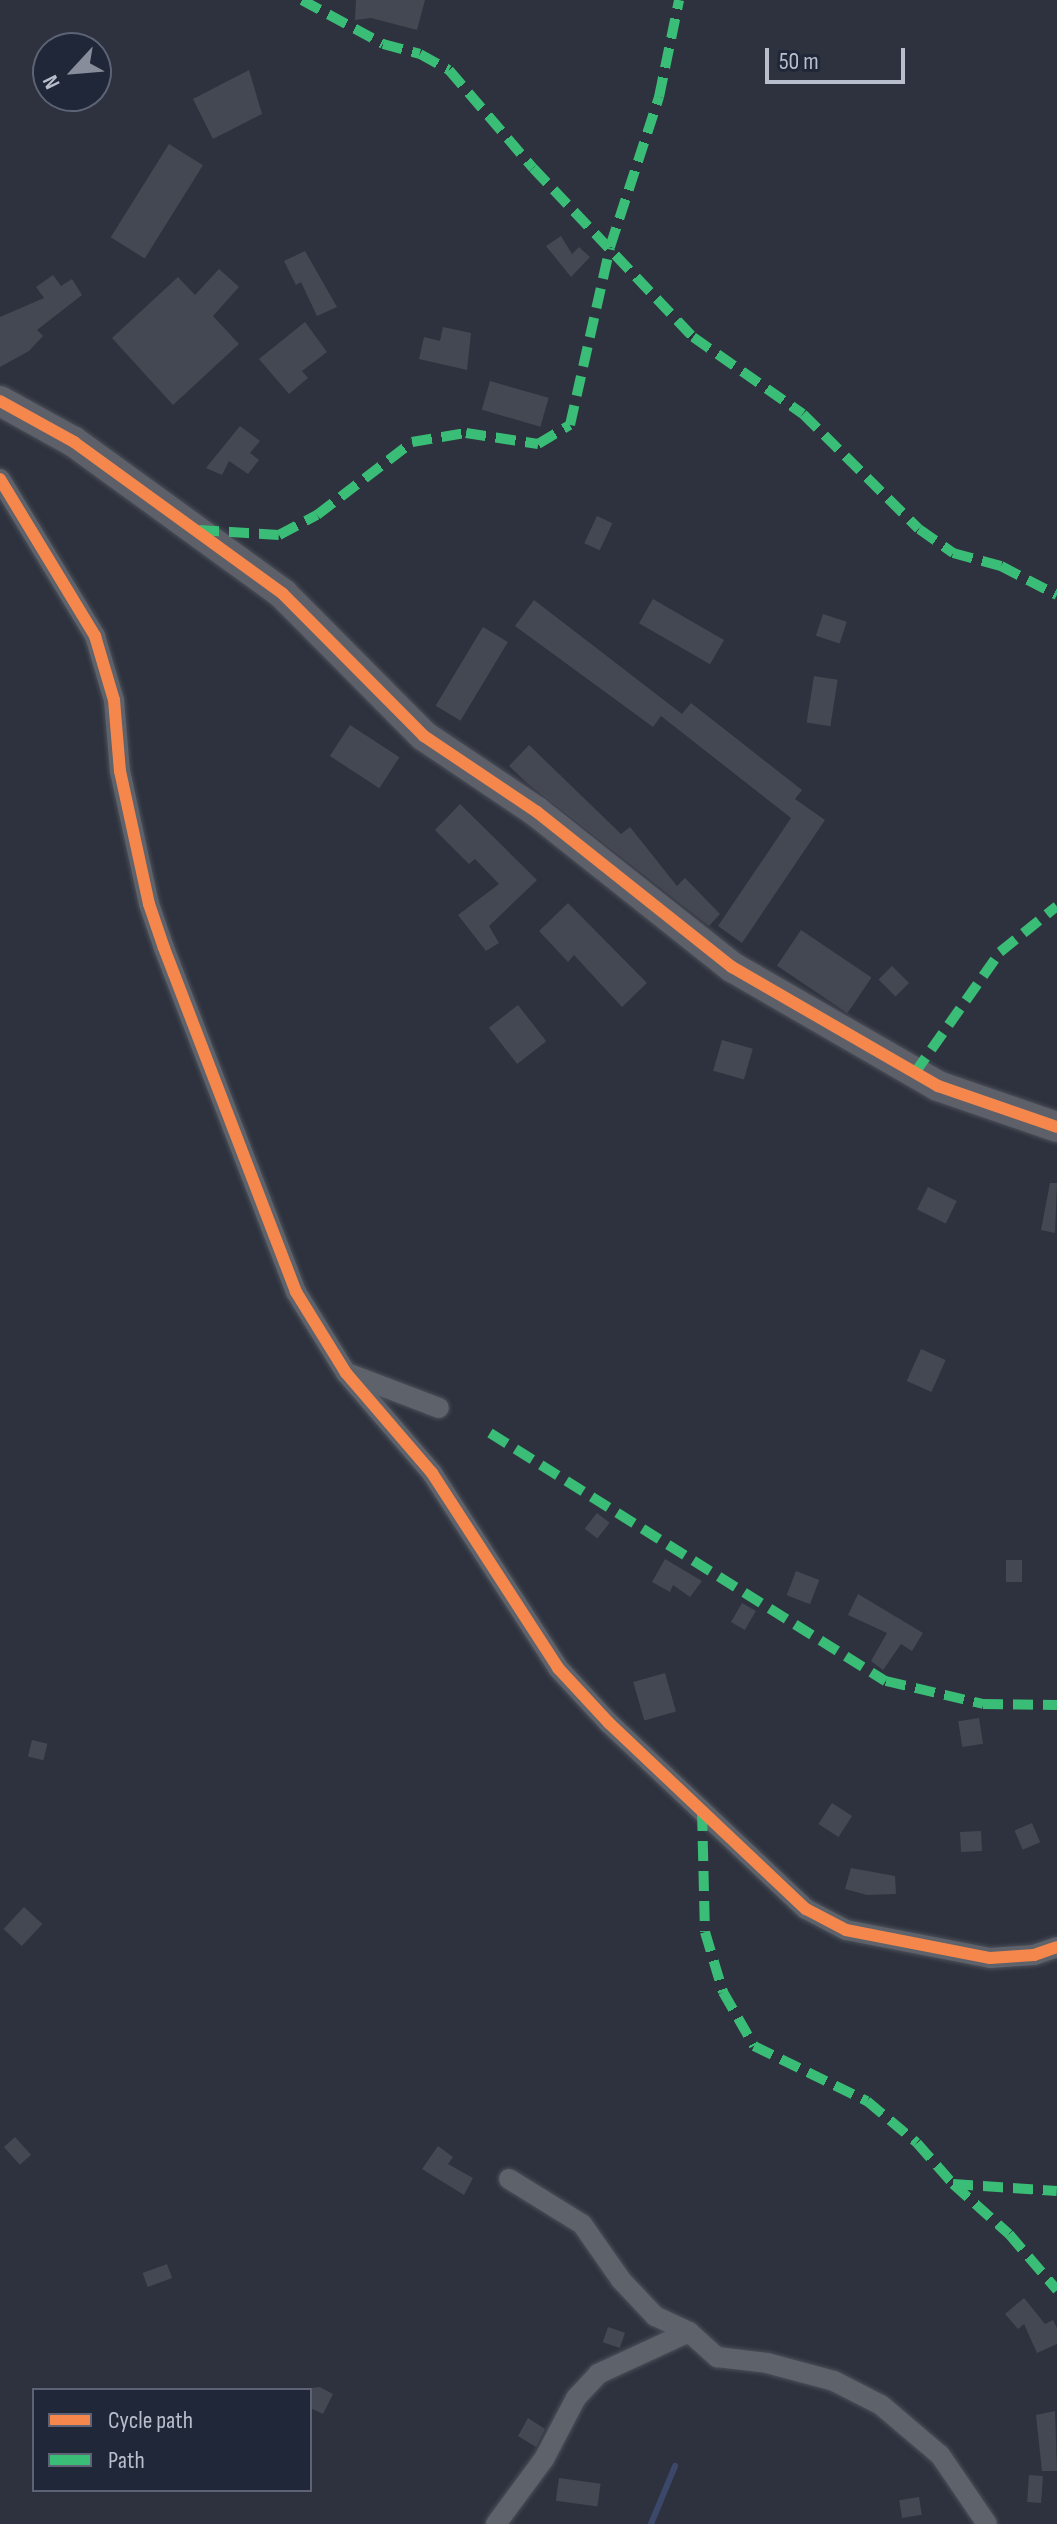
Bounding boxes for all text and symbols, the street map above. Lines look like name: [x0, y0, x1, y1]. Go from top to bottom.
north arrow: [32, 32, 112, 112]
scale bar: [769, 32, 909, 82]
text: 50 m: [779, 47, 819, 76]
text: N: [37, 71, 66, 93]
legend: [32, 2388, 312, 2492]
text: Cycle path: [108, 2406, 193, 2435]
text: Path: [108, 2446, 145, 2475]

